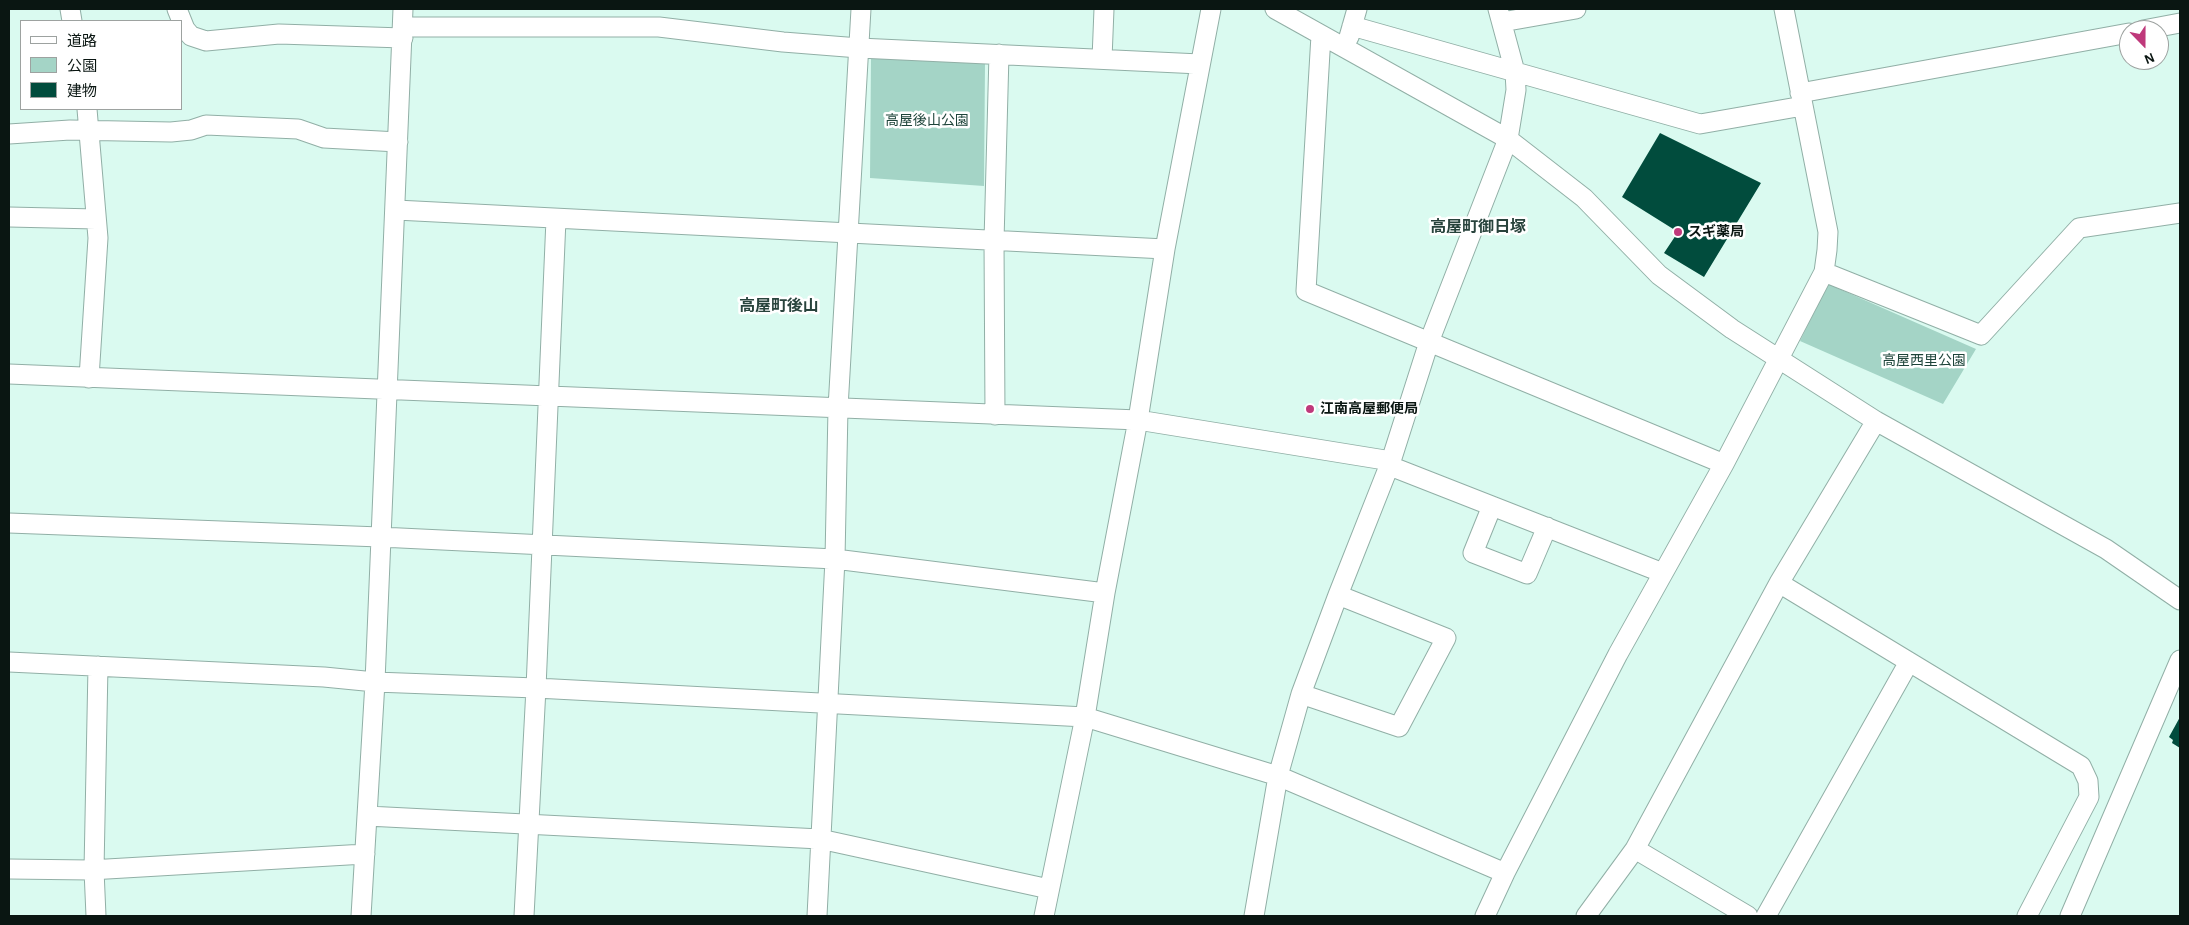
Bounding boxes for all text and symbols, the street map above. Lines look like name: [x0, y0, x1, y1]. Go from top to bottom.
legend: [20, 20, 182, 110]
north arrow: [2119, 20, 2169, 70]
text: 道路: [67, 34, 97, 49]
text: N: [2142, 50, 2156, 66]
text: 公園: [67, 59, 97, 74]
text: 建物: [67, 84, 97, 99]
park label: 高屋後山公園: [885, 113, 969, 129]
district label: 高屋町御日塚: [1430, 217, 1526, 237]
place label: スギ薬局: [1688, 224, 1744, 240]
marker: スギ薬局: [1672, 226, 1684, 238]
district label: 高屋町後山: [739, 296, 819, 316]
park label: 高屋西里公園: [1882, 353, 1966, 369]
place label: 江南高屋郵便局: [1320, 401, 1418, 417]
marker: 江南高屋郵便局: [1304, 403, 1316, 415]

